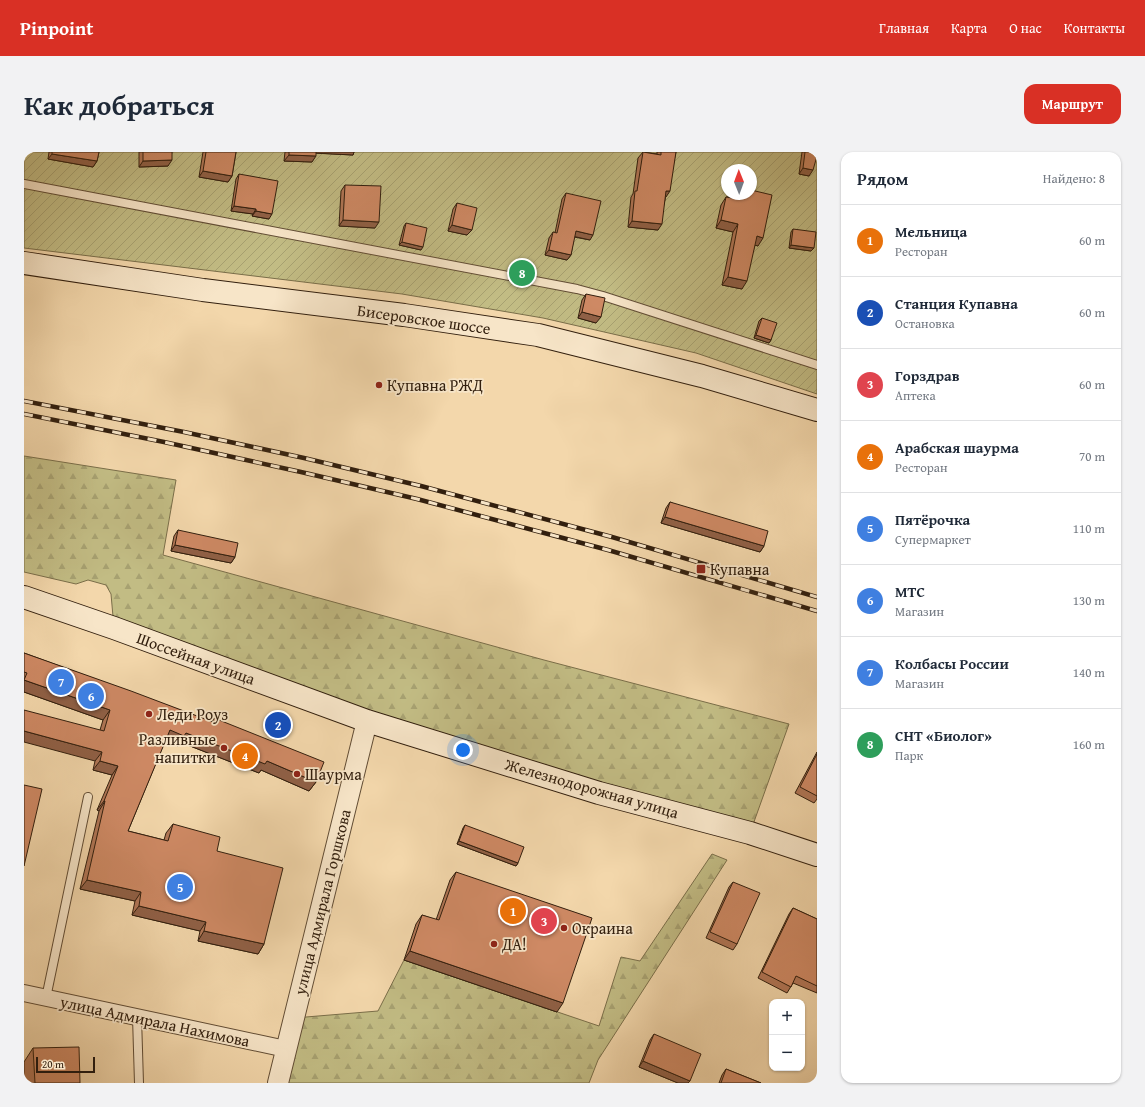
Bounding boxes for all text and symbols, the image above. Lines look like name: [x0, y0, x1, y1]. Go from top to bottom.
text: Pinpoint: [20, 14, 93, 42]
text: Главная: [879, 18, 929, 38]
text: Карта: [951, 18, 987, 38]
text: О нас: [1009, 18, 1042, 38]
text: Контакты: [1064, 18, 1125, 38]
text: Как добраться: [24, 84, 214, 125]
button: Маршрут: [1024, 84, 1121, 124]
north arrow: [721, 164, 757, 200]
text: Рядом: [857, 166, 908, 191]
text: Найдено: 8: [1043, 169, 1105, 188]
text: Мельница: [895, 221, 967, 242]
text: 1: [867, 231, 873, 250]
text: 60 m: [1079, 231, 1105, 250]
text: Ресторан: [895, 242, 948, 261]
pin: 8: [509, 258, 535, 288]
text: Станция Купавна: [895, 293, 1018, 314]
street label: Бисеровское шоссе: [356, 298, 492, 340]
text: 2: [867, 303, 873, 322]
text: 60 m: [1079, 303, 1105, 322]
text: Остановка: [895, 314, 955, 333]
text: Горздрав: [895, 365, 960, 386]
place label: Купавна РЖД: [387, 373, 483, 397]
text: 3: [867, 375, 873, 394]
text: 60 m: [1079, 375, 1105, 394]
marker: Купавна РЖД: [374, 380, 384, 390]
text: Аптека: [895, 386, 936, 405]
text: Арабская шаурма: [895, 437, 1019, 458]
text: 4: [867, 447, 873, 466]
text: 70 m: [1079, 447, 1105, 466]
text: Ресторан: [895, 458, 948, 477]
text: Пятёрочка: [895, 509, 970, 530]
text: 5: [867, 519, 873, 538]
text: 110 m: [1073, 519, 1105, 538]
text: Супермаркет: [895, 530, 971, 549]
place label: Купавна: [710, 557, 770, 581]
marker: Купавна: [695, 563, 707, 575]
text: МТС: [895, 581, 925, 602]
text: 6: [867, 591, 873, 610]
text: 130 m: [1073, 591, 1105, 610]
text: Магазин: [895, 602, 944, 621]
street label: Шоссейная улица: [133, 625, 259, 691]
text: Колбасы России: [895, 653, 1009, 674]
text: 7: [867, 663, 873, 682]
text: 140 m: [1073, 663, 1105, 682]
pin: 7: [48, 667, 74, 697]
text: Магазин: [895, 674, 944, 693]
pin: 6: [78, 681, 104, 711]
place label: Леди Роуз: [157, 702, 228, 726]
marker: Леди Роуз: [144, 709, 154, 719]
pin: 2: [265, 710, 291, 740]
text: СНТ «Биолог»: [895, 725, 992, 746]
place label: Разливные напитки: [139, 727, 216, 769]
text: 8: [867, 735, 873, 754]
text: 160 m: [1073, 735, 1105, 754]
your location: [453, 740, 473, 760]
pin: 4: [232, 741, 258, 771]
marker: Разливные напитки: [219, 743, 229, 753]
text: Парк: [895, 746, 923, 765]
street label: Железнодорожная улица: [501, 751, 682, 824]
place label: Шаурма: [305, 762, 362, 786]
marker: Шаурма: [292, 769, 302, 779]
street label: улица Адмирала Горшкова: [287, 806, 357, 998]
pin: 5: [167, 872, 193, 902]
pin: 1: [500, 896, 526, 926]
pin: 3: [531, 906, 557, 936]
place label: Окраина: [572, 916, 633, 940]
marker: Окраина: [559, 923, 569, 933]
place label: ДА!: [501, 932, 526, 956]
marker: ДА!: [489, 939, 499, 949]
street label: улица Адмирала Нахимова: [57, 989, 252, 1053]
map controls: [769, 999, 805, 1071]
button: +: [769, 999, 805, 1035]
button: −: [769, 1035, 805, 1071]
scale bar: [36, 1055, 95, 1074]
text: 20 m: [42, 1056, 64, 1072]

